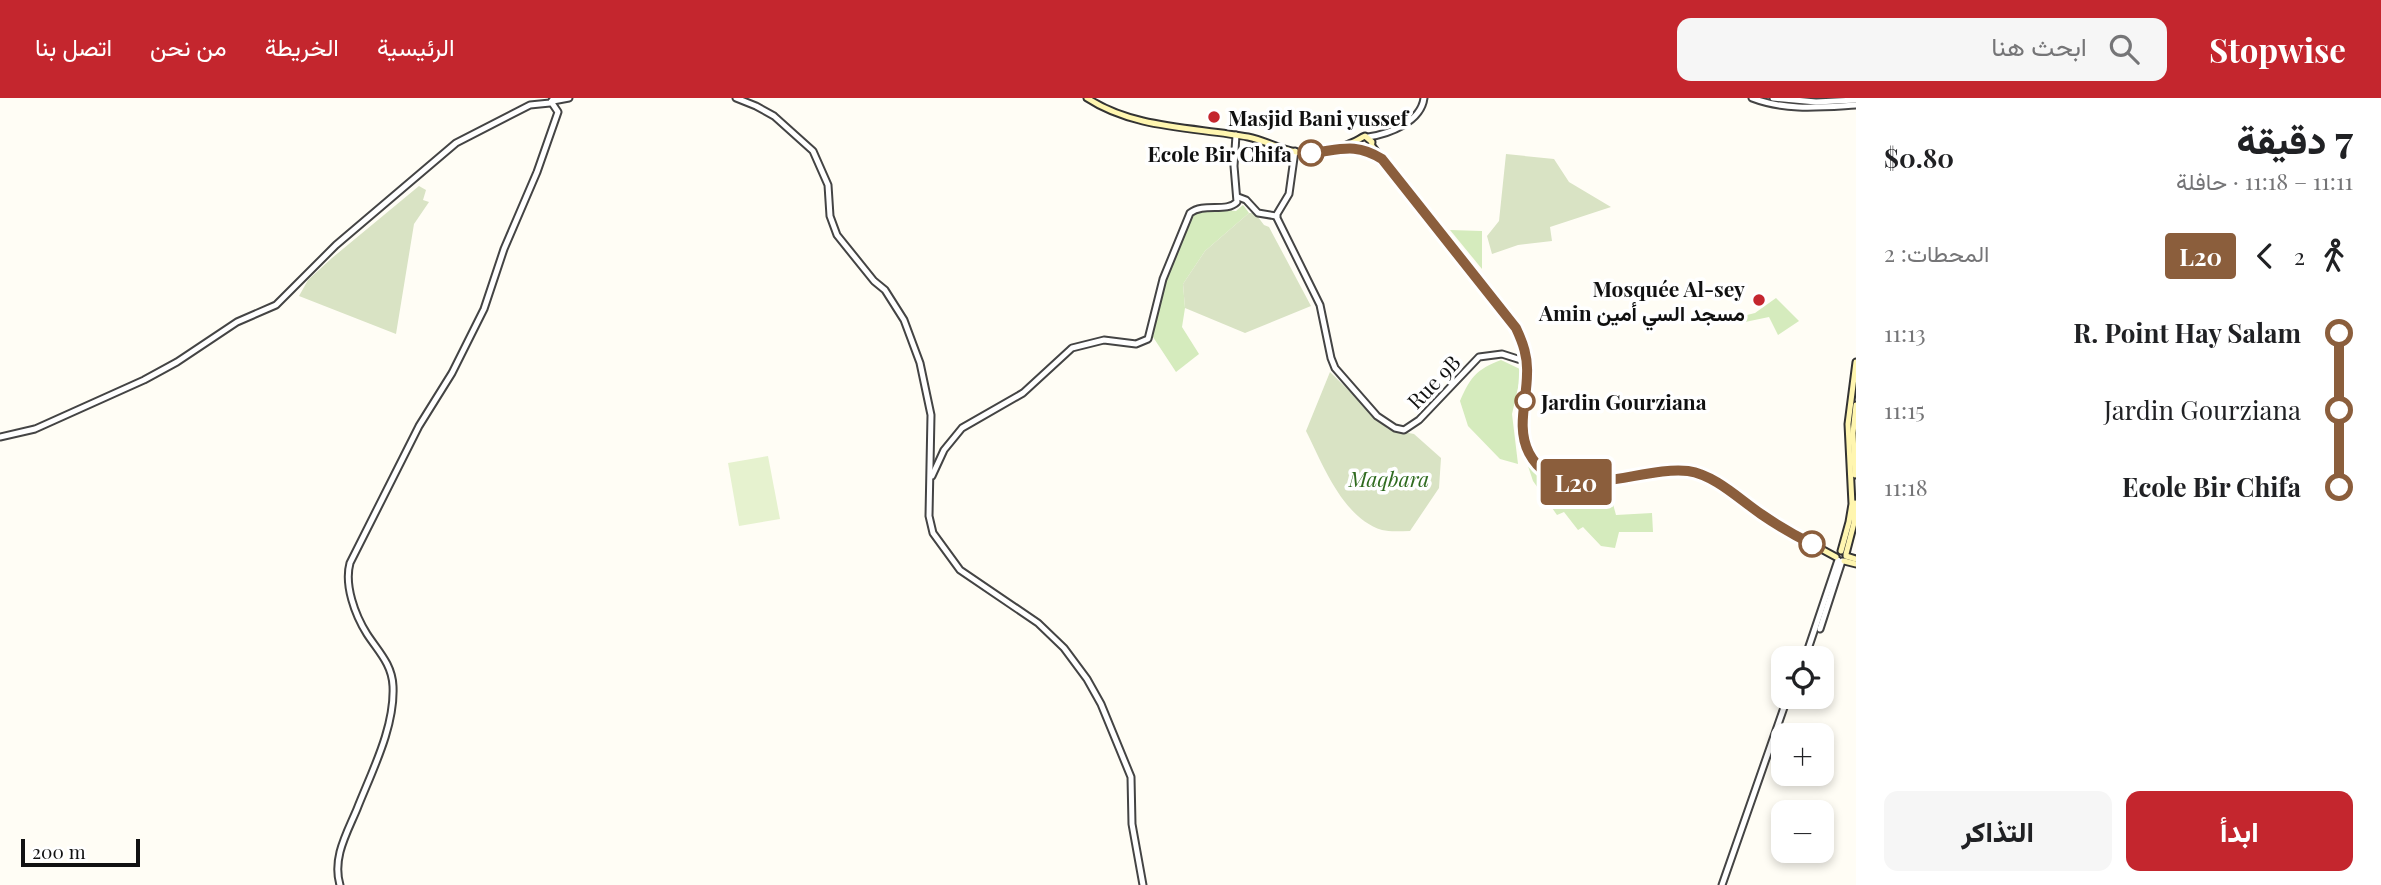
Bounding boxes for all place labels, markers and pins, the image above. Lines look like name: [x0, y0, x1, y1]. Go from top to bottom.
place label: Masjid Bani yussef: [1228, 103, 1411, 131]
marker: Masjid Bani yussef: [1206, 109, 1222, 125]
place label: Ecole Bir Chifa: [1147, 139, 1292, 167]
marker: Ecole Bir Chifa: [1298, 140, 1324, 166]
place label: Mosquée Al-sey Amin مسجد السي أمين: [1538, 274, 1745, 331]
marker: Mosquée Al-sey Amin مسجد السي أمين: [1751, 292, 1767, 308]
place label: Jardin Gourziana: [1540, 387, 1707, 415]
marker: Jardin Gourziana: [1515, 391, 1535, 411]
unlabelled marker: [1799, 531, 1825, 557]

